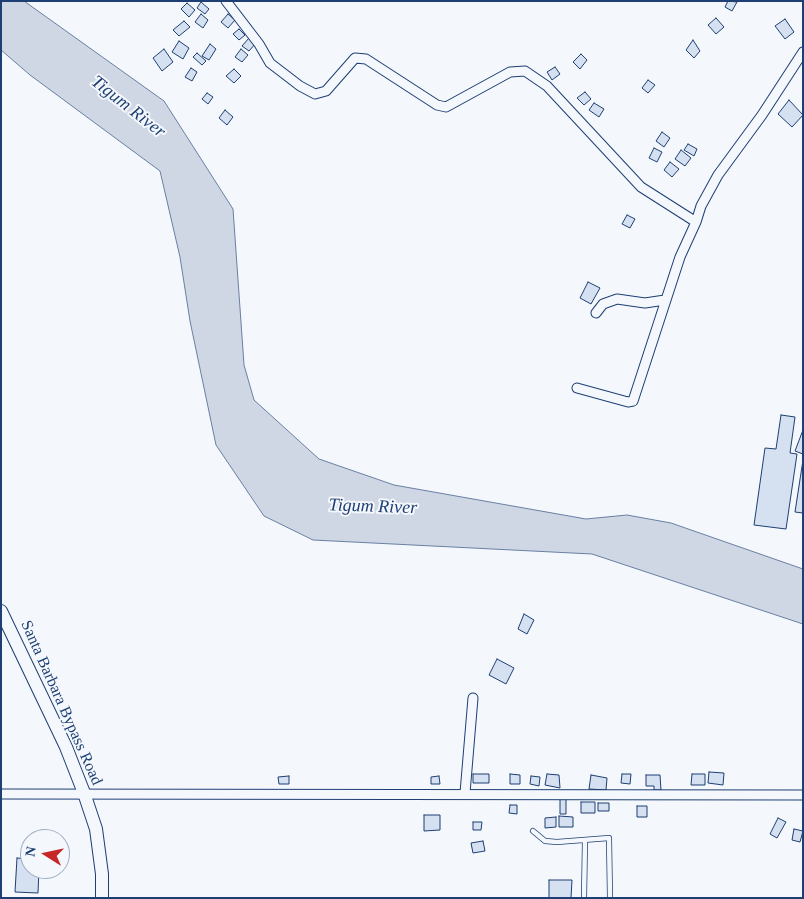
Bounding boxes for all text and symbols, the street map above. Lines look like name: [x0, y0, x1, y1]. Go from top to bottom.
water label: Tigum River: [86, 71, 170, 143]
water label: Tigum River: [328, 495, 418, 519]
street label: Santa Barbara Bypass Road: [16, 618, 106, 788]
north arrow: [20, 829, 70, 879]
text: N: [22, 845, 39, 858]

